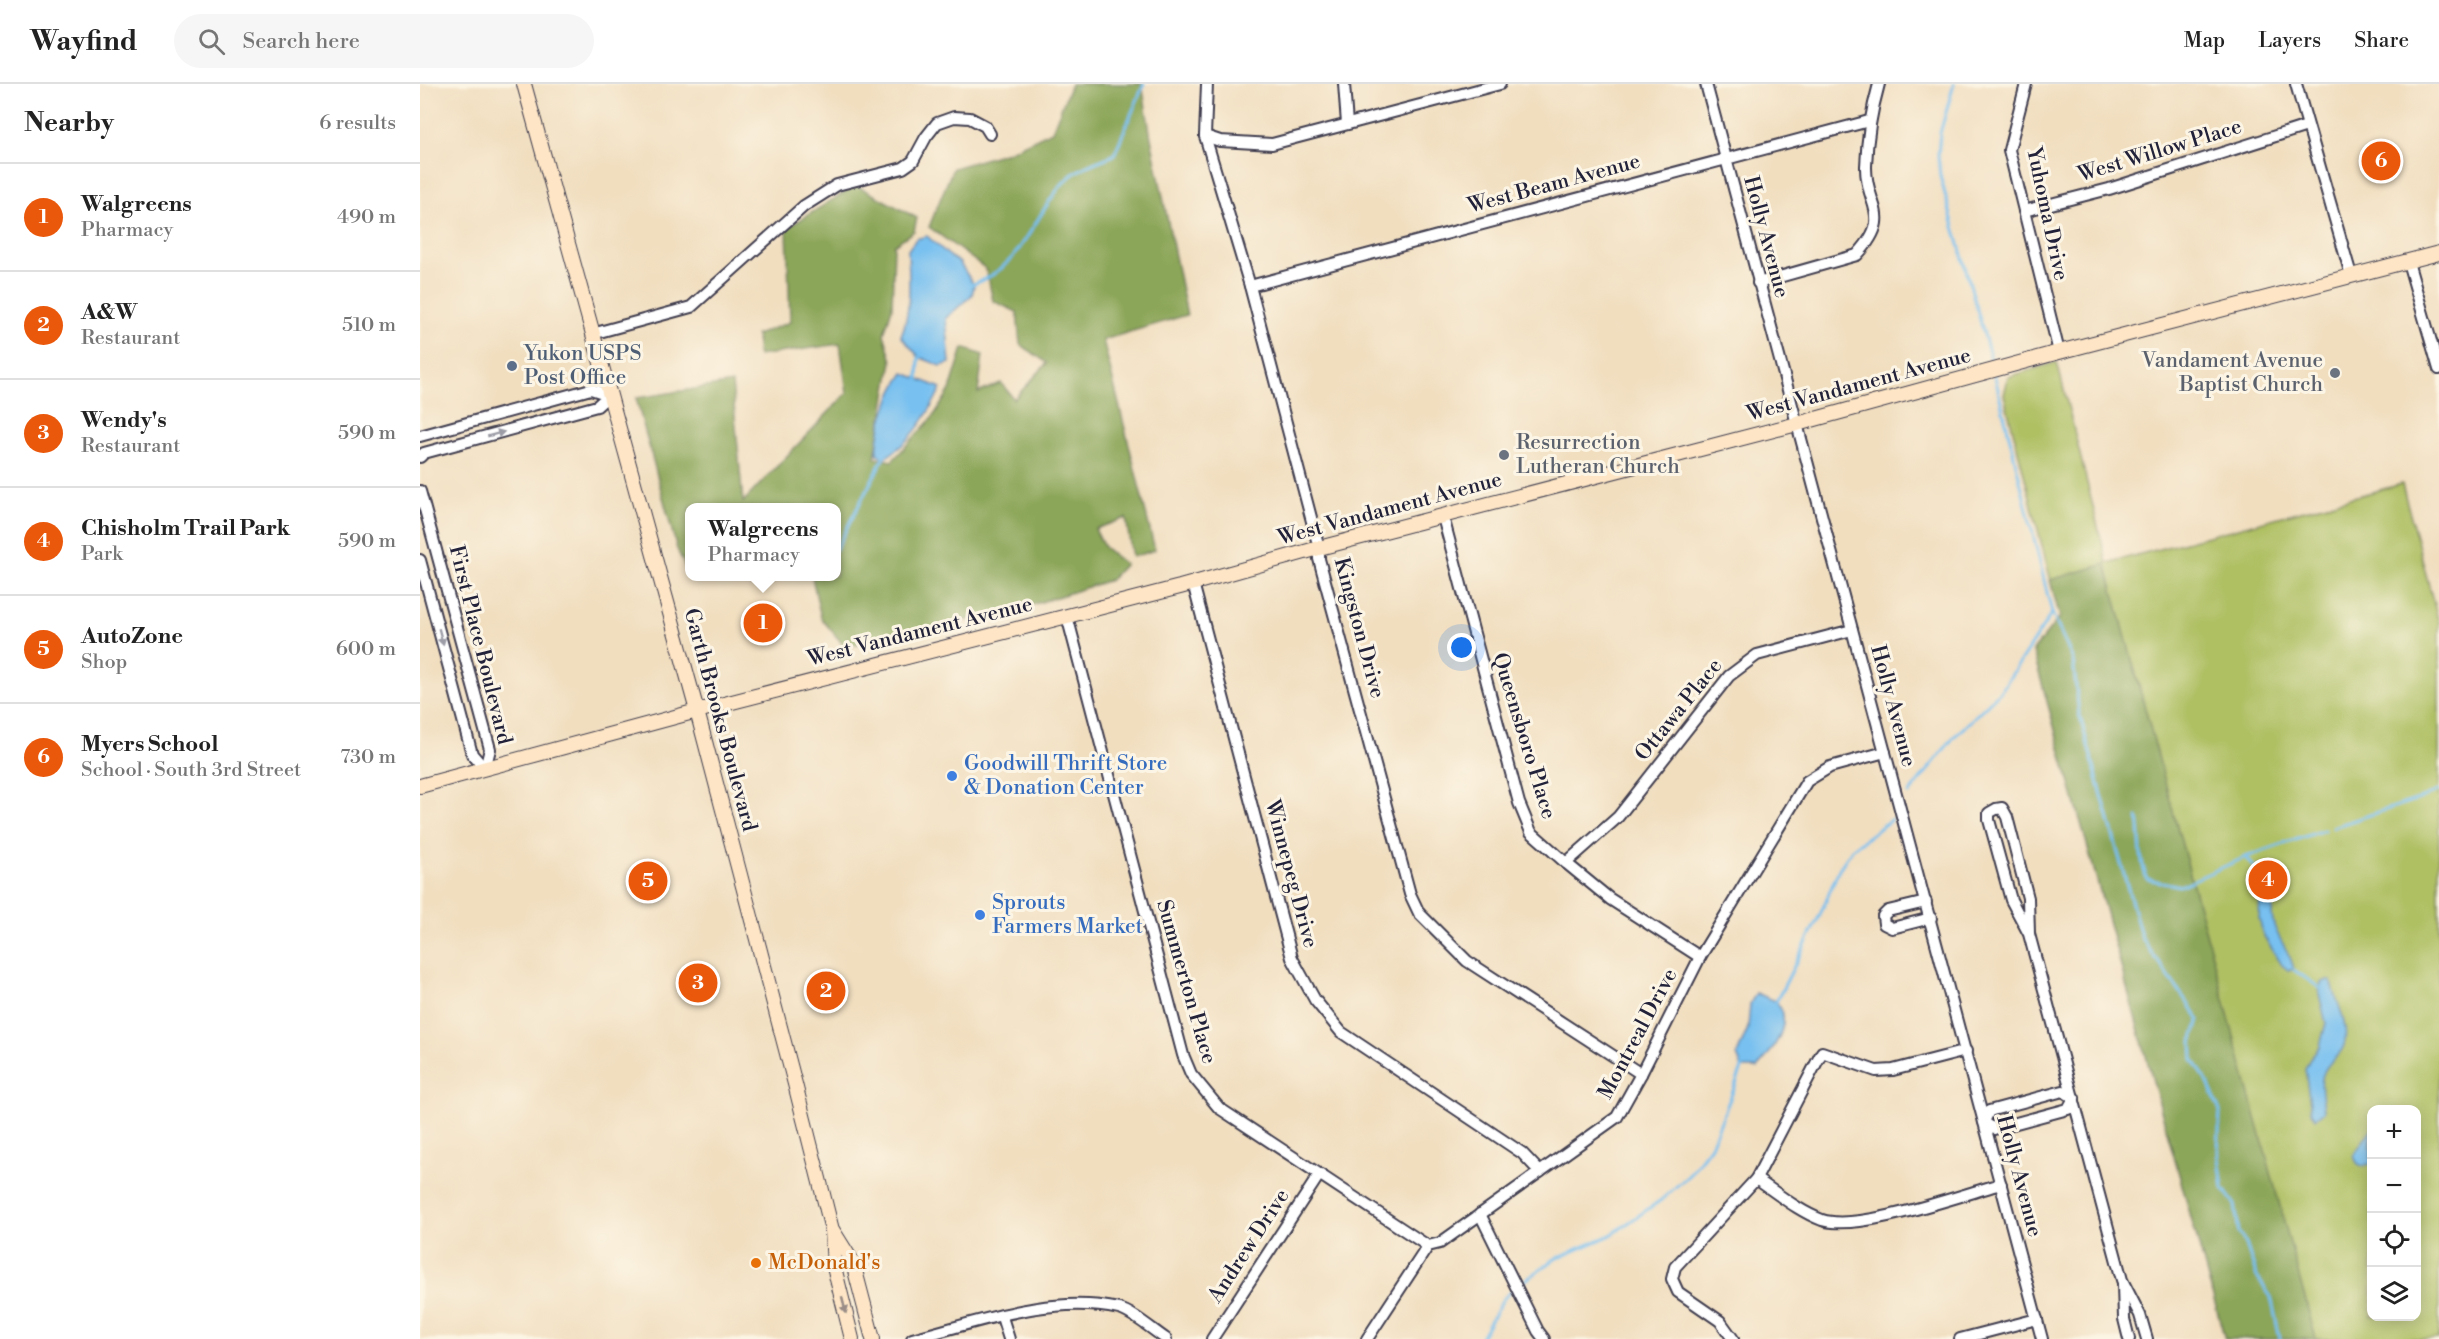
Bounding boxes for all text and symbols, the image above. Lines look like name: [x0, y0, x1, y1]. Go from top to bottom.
search box: [174, 14, 594, 68]
text: Wayfind: [30, 24, 138, 59]
icon: search: [195, 25, 228, 58]
text: Search here: [243, 28, 360, 55]
text: Map: [2184, 28, 2225, 54]
text: Layers: [2258, 28, 2321, 54]
text: Share: [2354, 28, 2409, 54]
text: Nearby: [24, 107, 114, 139]
text: 6 results: [319, 111, 396, 136]
street label: West Willow Place: [2074, 114, 2245, 189]
pin: 6: [2362, 138, 2400, 184]
street label: Yuhoma Drive: [2020, 144, 2074, 283]
street label: West Beam Avenue: [1464, 148, 1643, 220]
street label: Holly Avenue: [1737, 173, 1795, 301]
text: Walgreens: [81, 191, 192, 218]
text: 1: [39, 205, 48, 230]
text: 490 m: [337, 205, 396, 230]
text: Pharmacy: [81, 218, 173, 243]
text: A&W: [81, 299, 138, 326]
text: 2: [37, 313, 50, 338]
text: 510 m: [342, 313, 396, 338]
text: Restaurant: [81, 326, 180, 351]
place label: Yukon USPS Post Office: [523, 341, 641, 391]
street label: West Vandament Avenue: [1743, 343, 1974, 428]
place label: Vandament Avenue Baptist Church: [2141, 348, 2323, 398]
marker: Yukon USPS Post Office: [505, 359, 519, 373]
marker: Vandament Avenue Baptist Church: [2328, 366, 2342, 380]
text: Wendy's: [81, 407, 167, 434]
text: 3: [37, 421, 50, 446]
text: 590 m: [338, 421, 396, 446]
one-way arrow: [487, 429, 505, 438]
place label: Resurrection Lutheran Church: [1516, 430, 1680, 480]
text: Restaurant: [81, 434, 180, 459]
marker: Resurrection Lutheran Church: [1497, 448, 1511, 462]
street label: West Vandament Avenue: [1274, 467, 1505, 552]
popup: [685, 503, 841, 581]
text: Chisholm Trail Park: [81, 515, 290, 542]
text: Walgreens: [708, 516, 818, 543]
text: 4: [37, 529, 50, 554]
text: 590 m: [338, 529, 396, 554]
text: Park: [81, 542, 123, 567]
street label: First Place Boulevard: [443, 543, 517, 747]
text: Pharmacy: [708, 543, 800, 568]
street label: Kingston Drive: [1328, 555, 1390, 701]
street label: West Vandament Avenue: [804, 591, 1035, 673]
pin: 1: [744, 600, 782, 646]
street label: Garth Brooks Boulevard: [678, 606, 762, 834]
text: AutoZone: [81, 623, 183, 650]
one-way arrow: [436, 628, 446, 646]
your location: [1447, 633, 1476, 662]
text: 5: [37, 637, 50, 662]
text: 600 m: [336, 637, 396, 662]
street label: Holly Avenue: [1864, 642, 1922, 770]
text: Shop: [81, 650, 127, 675]
street label: Queensboro Place: [1486, 650, 1562, 822]
street label: Ottawa Place: [1630, 654, 1728, 766]
text: Myers School: [81, 731, 218, 758]
text: 6: [37, 745, 50, 770]
text: 730 m: [340, 745, 396, 770]
place label: Goodwill Thrift Store & Donation Center: [964, 751, 1167, 801]
text: School · South 3rd Street: [81, 758, 301, 783]
marker: Goodwill Thrift Store & Donation Center: [945, 769, 959, 783]
street label: Winnepeg Drive: [1258, 796, 1323, 951]
pin: 5: [628, 858, 668, 904]
pin: 4: [2248, 858, 2288, 902]
place label: Sprouts Farmers Market: [992, 890, 1144, 940]
street label: Summerton Place: [1150, 897, 1222, 1067]
marker: Sprouts Farmers Market: [973, 908, 987, 922]
pin: 3: [678, 960, 718, 1006]
street label: Montreal Drive: [1593, 964, 1683, 1104]
pin: 2: [806, 968, 846, 1014]
map controls: [2367, 1105, 2421, 1321]
button: +: [2367, 1105, 2421, 1159]
street label: Holly Avenue: [1990, 1112, 2048, 1240]
button: −: [2367, 1159, 2421, 1213]
street label: Andrew Drive: [1202, 1184, 1295, 1309]
button: locate: [2367, 1213, 2421, 1267]
place label: McDonald's: [768, 1250, 880, 1276]
marker: McDonald's: [749, 1256, 763, 1270]
button: layers: [2367, 1267, 2421, 1321]
one-way arrow: [839, 1296, 849, 1314]

